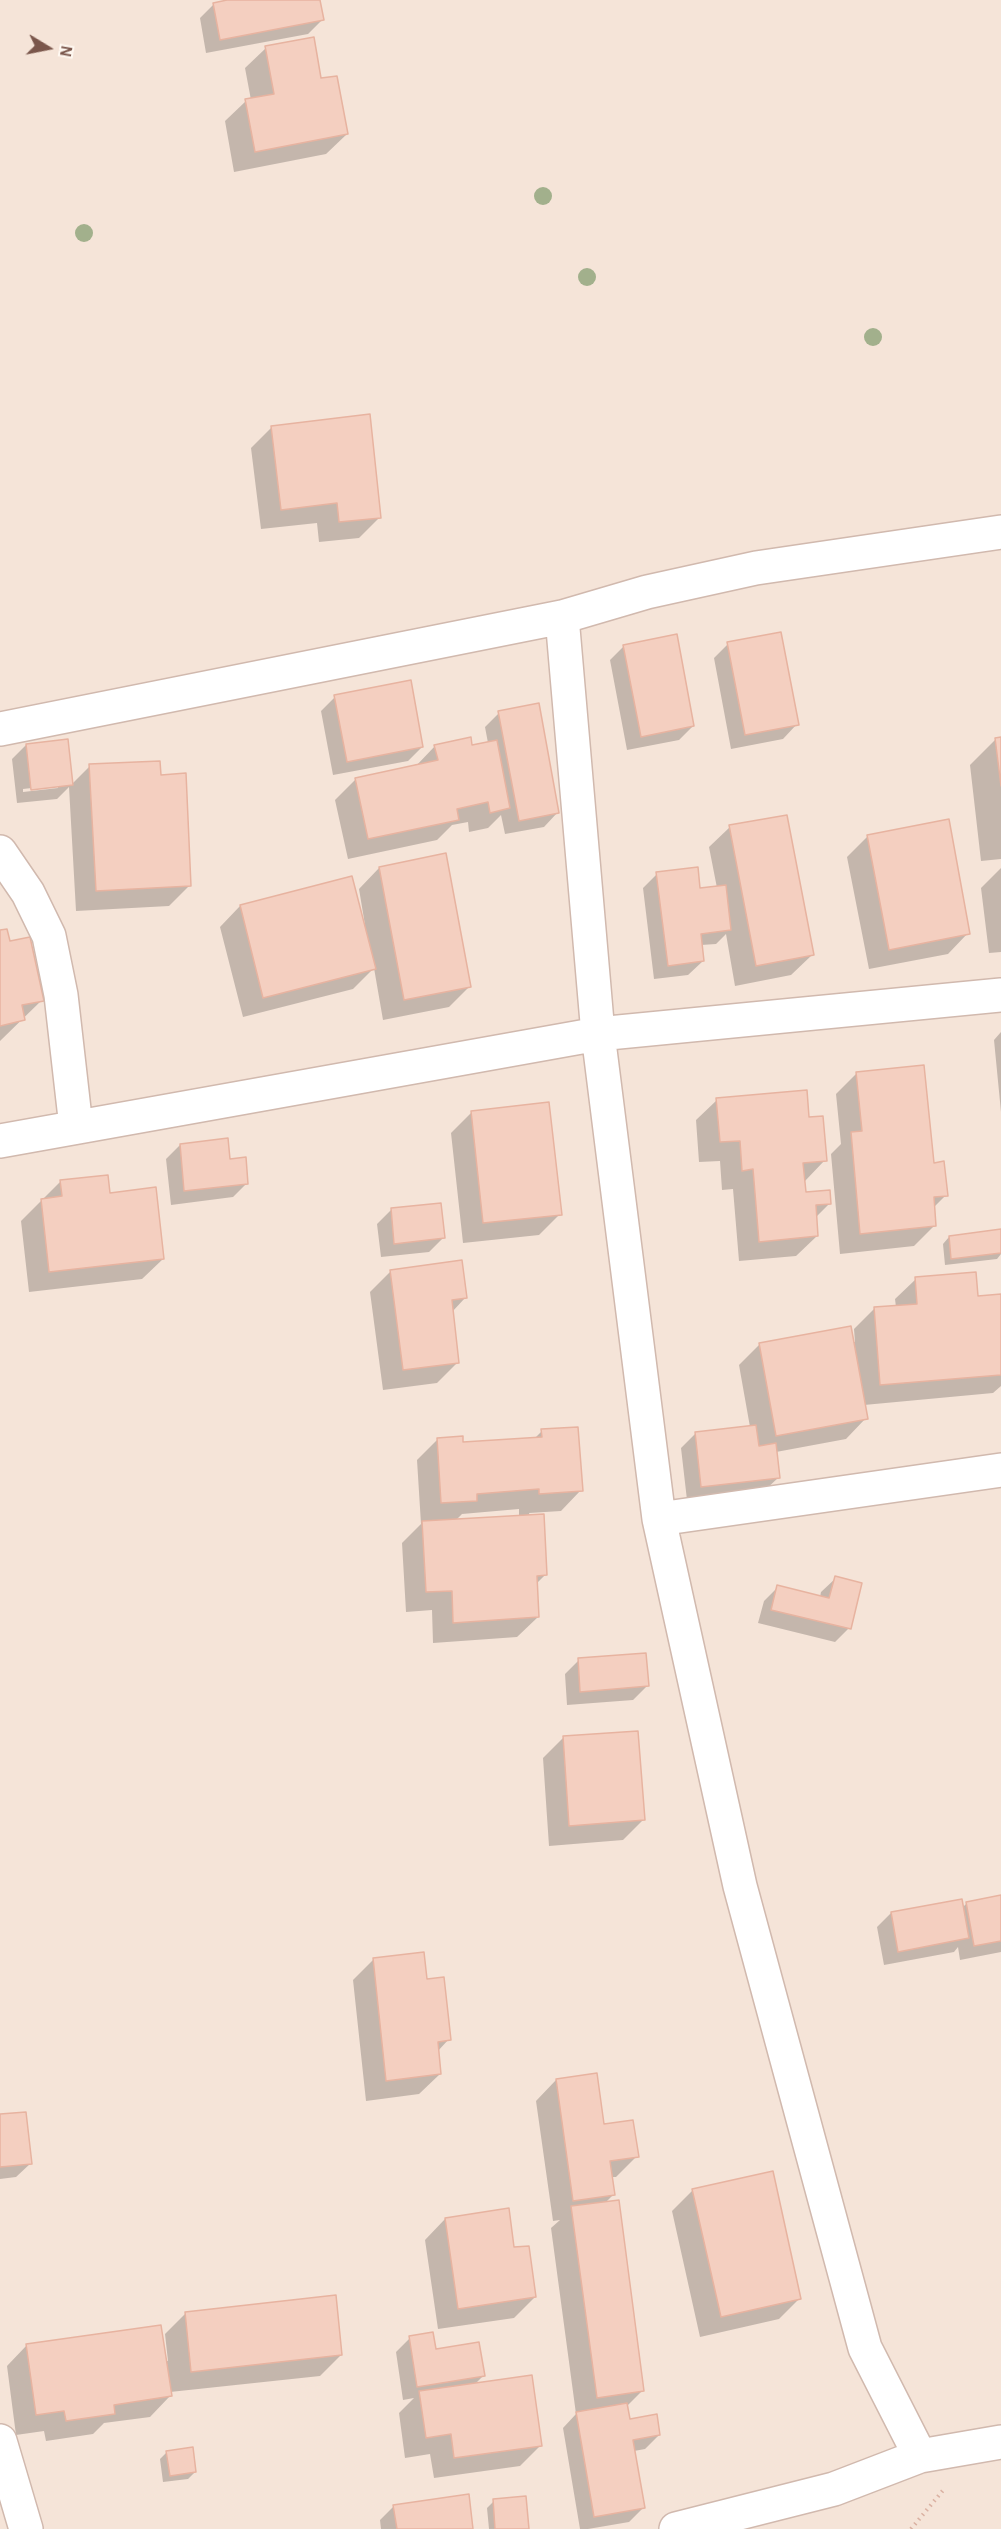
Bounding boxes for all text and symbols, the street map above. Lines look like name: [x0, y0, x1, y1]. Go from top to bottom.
north arrow: [18, 18, 78, 78]
text: N: [57, 44, 75, 58]

